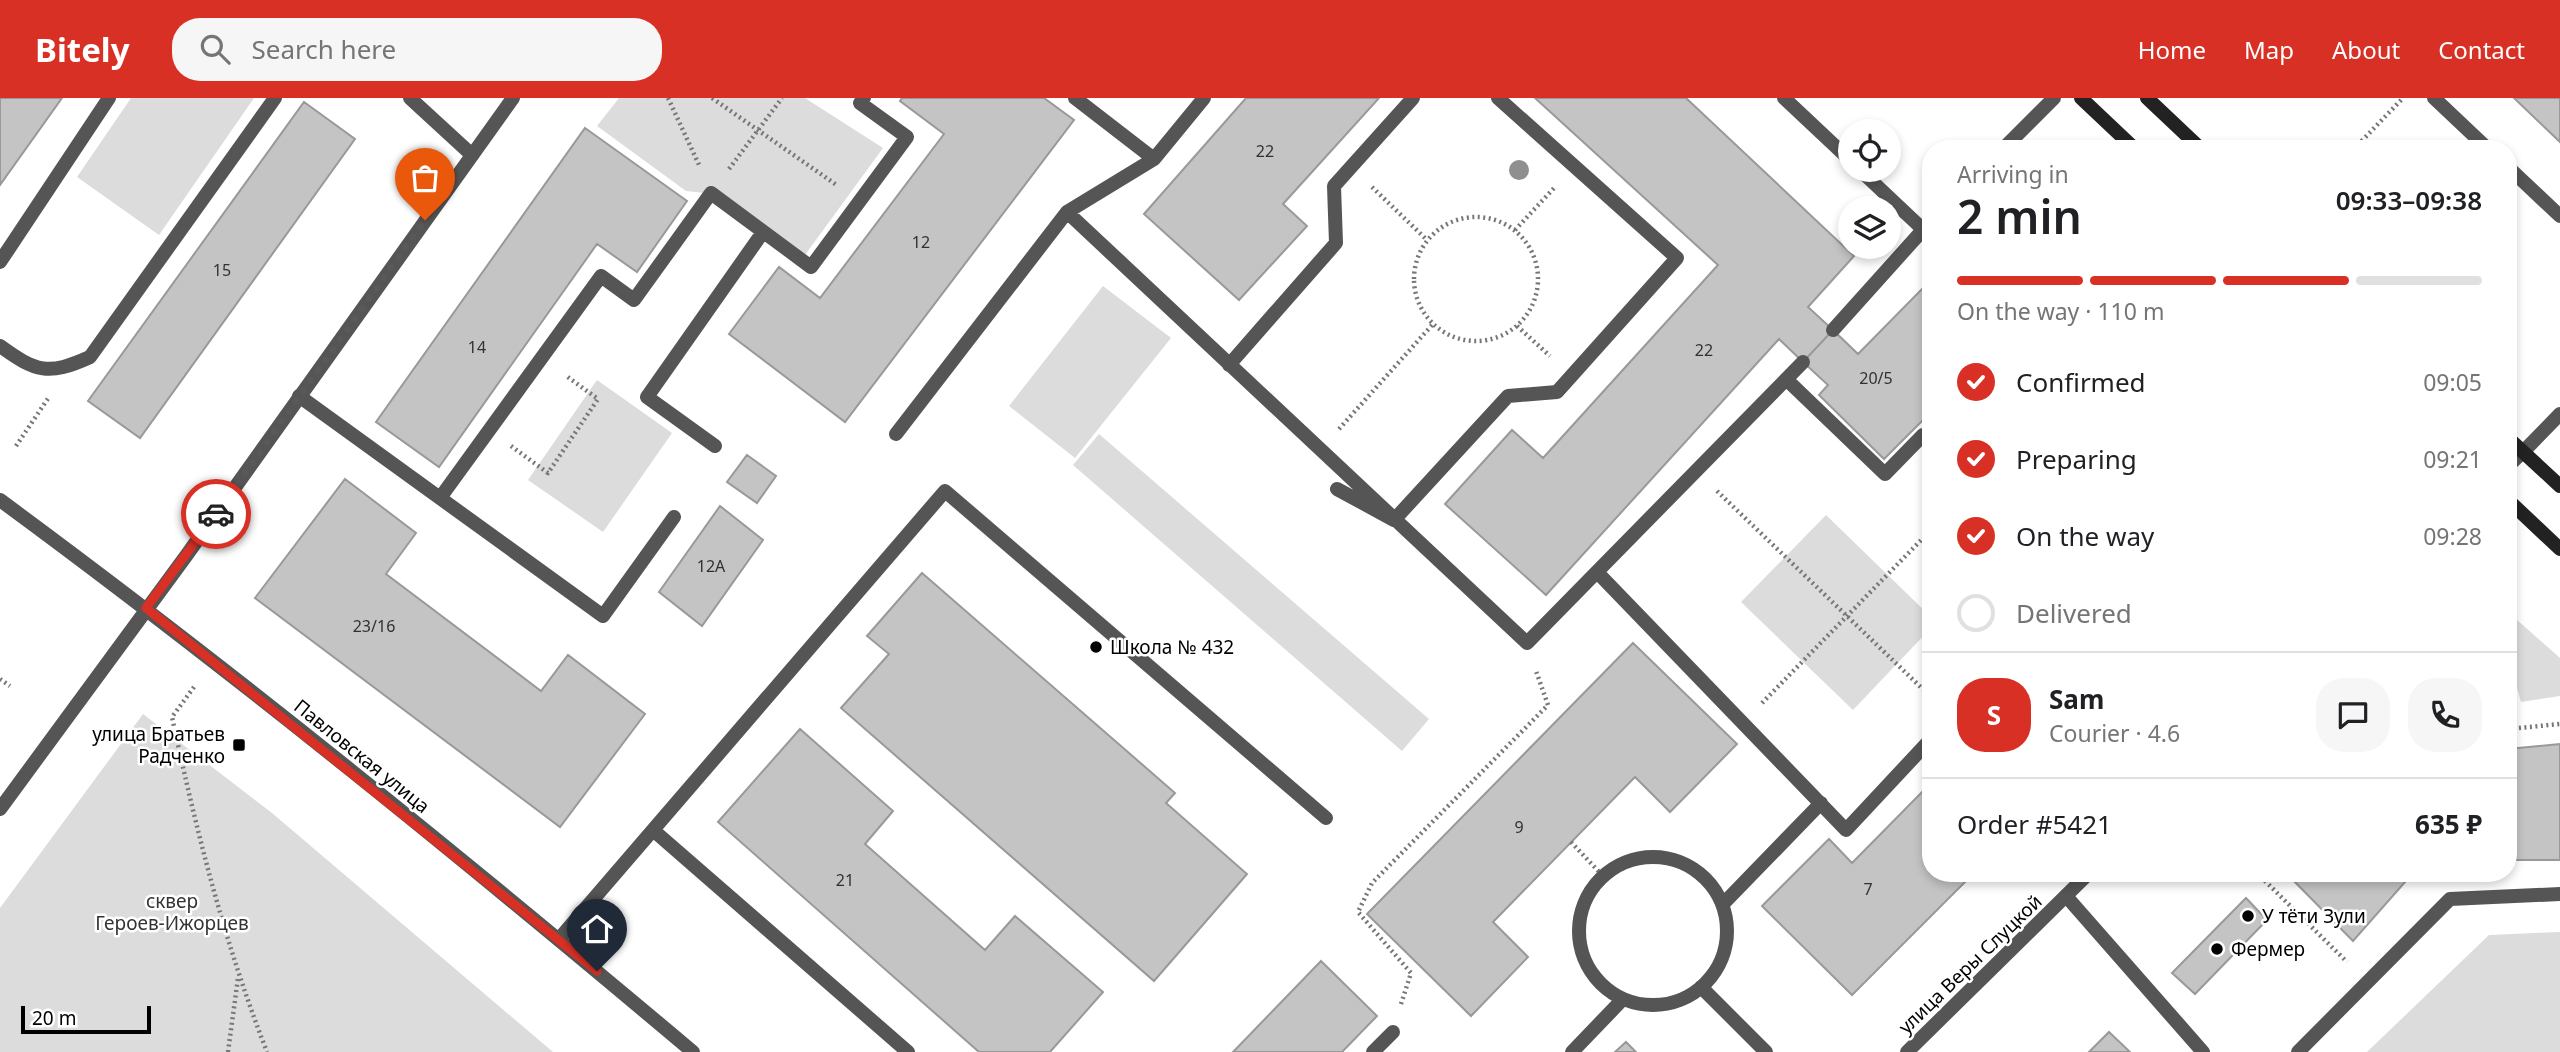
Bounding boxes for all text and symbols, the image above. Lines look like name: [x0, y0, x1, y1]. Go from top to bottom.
search box: [172, 18, 662, 81]
text: Bitely: [35, 27, 130, 72]
icon: search: [196, 30, 234, 68]
text: Search here: [252, 31, 396, 67]
text: Home: [2138, 33, 2206, 66]
text: Map: [2244, 33, 2294, 66]
text: About: [2332, 33, 2400, 66]
text: Contact: [2438, 33, 2525, 66]
map controls: [1838, 119, 1901, 259]
button: locate: [1838, 119, 1901, 182]
house number: 22: [1256, 140, 1274, 162]
pin: [395, 148, 455, 220]
text: Arriving in: [1957, 158, 2069, 190]
icon: bag: [406, 159, 444, 197]
text: 09:33–09:38: [2336, 182, 2482, 218]
text: 2 min: [1957, 185, 2082, 247]
button: layers: [1838, 196, 1901, 259]
house number: 12: [912, 231, 930, 253]
house number: 15: [213, 259, 231, 281]
text: On the way · 110 m: [1957, 295, 2164, 327]
house number: 14: [468, 336, 486, 358]
house number: 22: [1695, 339, 1713, 361]
icon: check: [1957, 363, 1995, 401]
text: Confirmed: [2016, 364, 2146, 400]
text: 09:05: [2423, 366, 2482, 398]
house number: 20/5: [1859, 367, 1893, 389]
icon: check: [1957, 440, 1995, 478]
text: Preparing: [2016, 441, 2137, 477]
text: 09:21: [2423, 443, 2482, 475]
courier: [181, 479, 251, 549]
icon: car: [197, 495, 235, 533]
icon: check: [1957, 517, 1995, 555]
text: On the way: [2016, 518, 2154, 554]
text: 09:28: [2423, 520, 2482, 552]
house number: 12А: [697, 555, 726, 577]
text: Delivered: [2016, 595, 2132, 631]
house number: 23/16: [353, 615, 395, 637]
place label: Школа № 432: [1110, 634, 1234, 660]
marker: Школа № 432: [1088, 639, 1104, 655]
button: chat: [2316, 678, 2390, 752]
button: phone: [2408, 678, 2482, 752]
text: Sam: [2049, 681, 2104, 717]
street label: Павловская улица: [289, 693, 435, 819]
text: S: [1987, 697, 2001, 733]
text: Courier · 4.6: [2049, 717, 2180, 749]
place label: улица Братьев Радченко: [92, 721, 225, 769]
marker: улица Братьев Радченко: [231, 737, 247, 753]
text: Order #5421: [1957, 806, 2112, 842]
text: 635 ₽: [2415, 806, 2482, 842]
house number: 9: [1514, 816, 1524, 838]
house number: 21: [836, 869, 854, 891]
house number: 7: [1863, 878, 1873, 900]
park label: сквер Героев-Ижорцев: [95, 888, 249, 936]
street label: улица Веры Слуцкой: [1893, 889, 2047, 1039]
pin: [567, 899, 627, 971]
place label: У тёти Зули: [2262, 903, 2366, 929]
marker: У тёти Зули: [2240, 908, 2256, 924]
icon: home: [578, 910, 616, 948]
place label: Фермер: [2231, 936, 2305, 962]
marker: Фермер: [2209, 941, 2225, 957]
scale bar: [21, 1003, 150, 1035]
text: 20 m: [32, 1005, 76, 1031]

